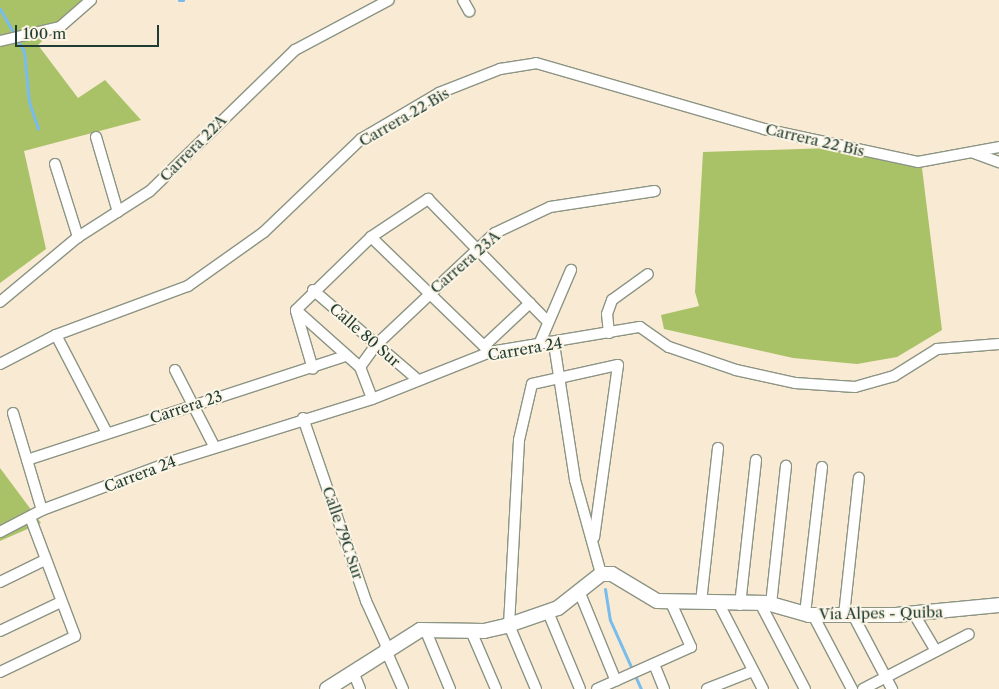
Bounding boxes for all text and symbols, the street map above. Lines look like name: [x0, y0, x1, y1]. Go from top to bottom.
scale bar: [18, 15, 161, 47]
text: 100 m: [23, 24, 66, 43]
street label: Carrera 22 Bis: [356, 84, 452, 150]
street label: Carrera 22A: [156, 111, 230, 185]
street label: Carrera 22 Bis: [764, 120, 866, 160]
street label: Carrera 23A: [426, 227, 504, 297]
street label: Calle 80 Sur: [326, 299, 404, 371]
street label: Carrera 24: [486, 334, 564, 364]
street label: Carrera 23: [147, 387, 225, 427]
street label: Carrera 24: [101, 452, 179, 496]
street label: Calle 79C Sur: [319, 484, 367, 582]
street label: Vía Alpes - Quiba: [818, 603, 944, 623]

